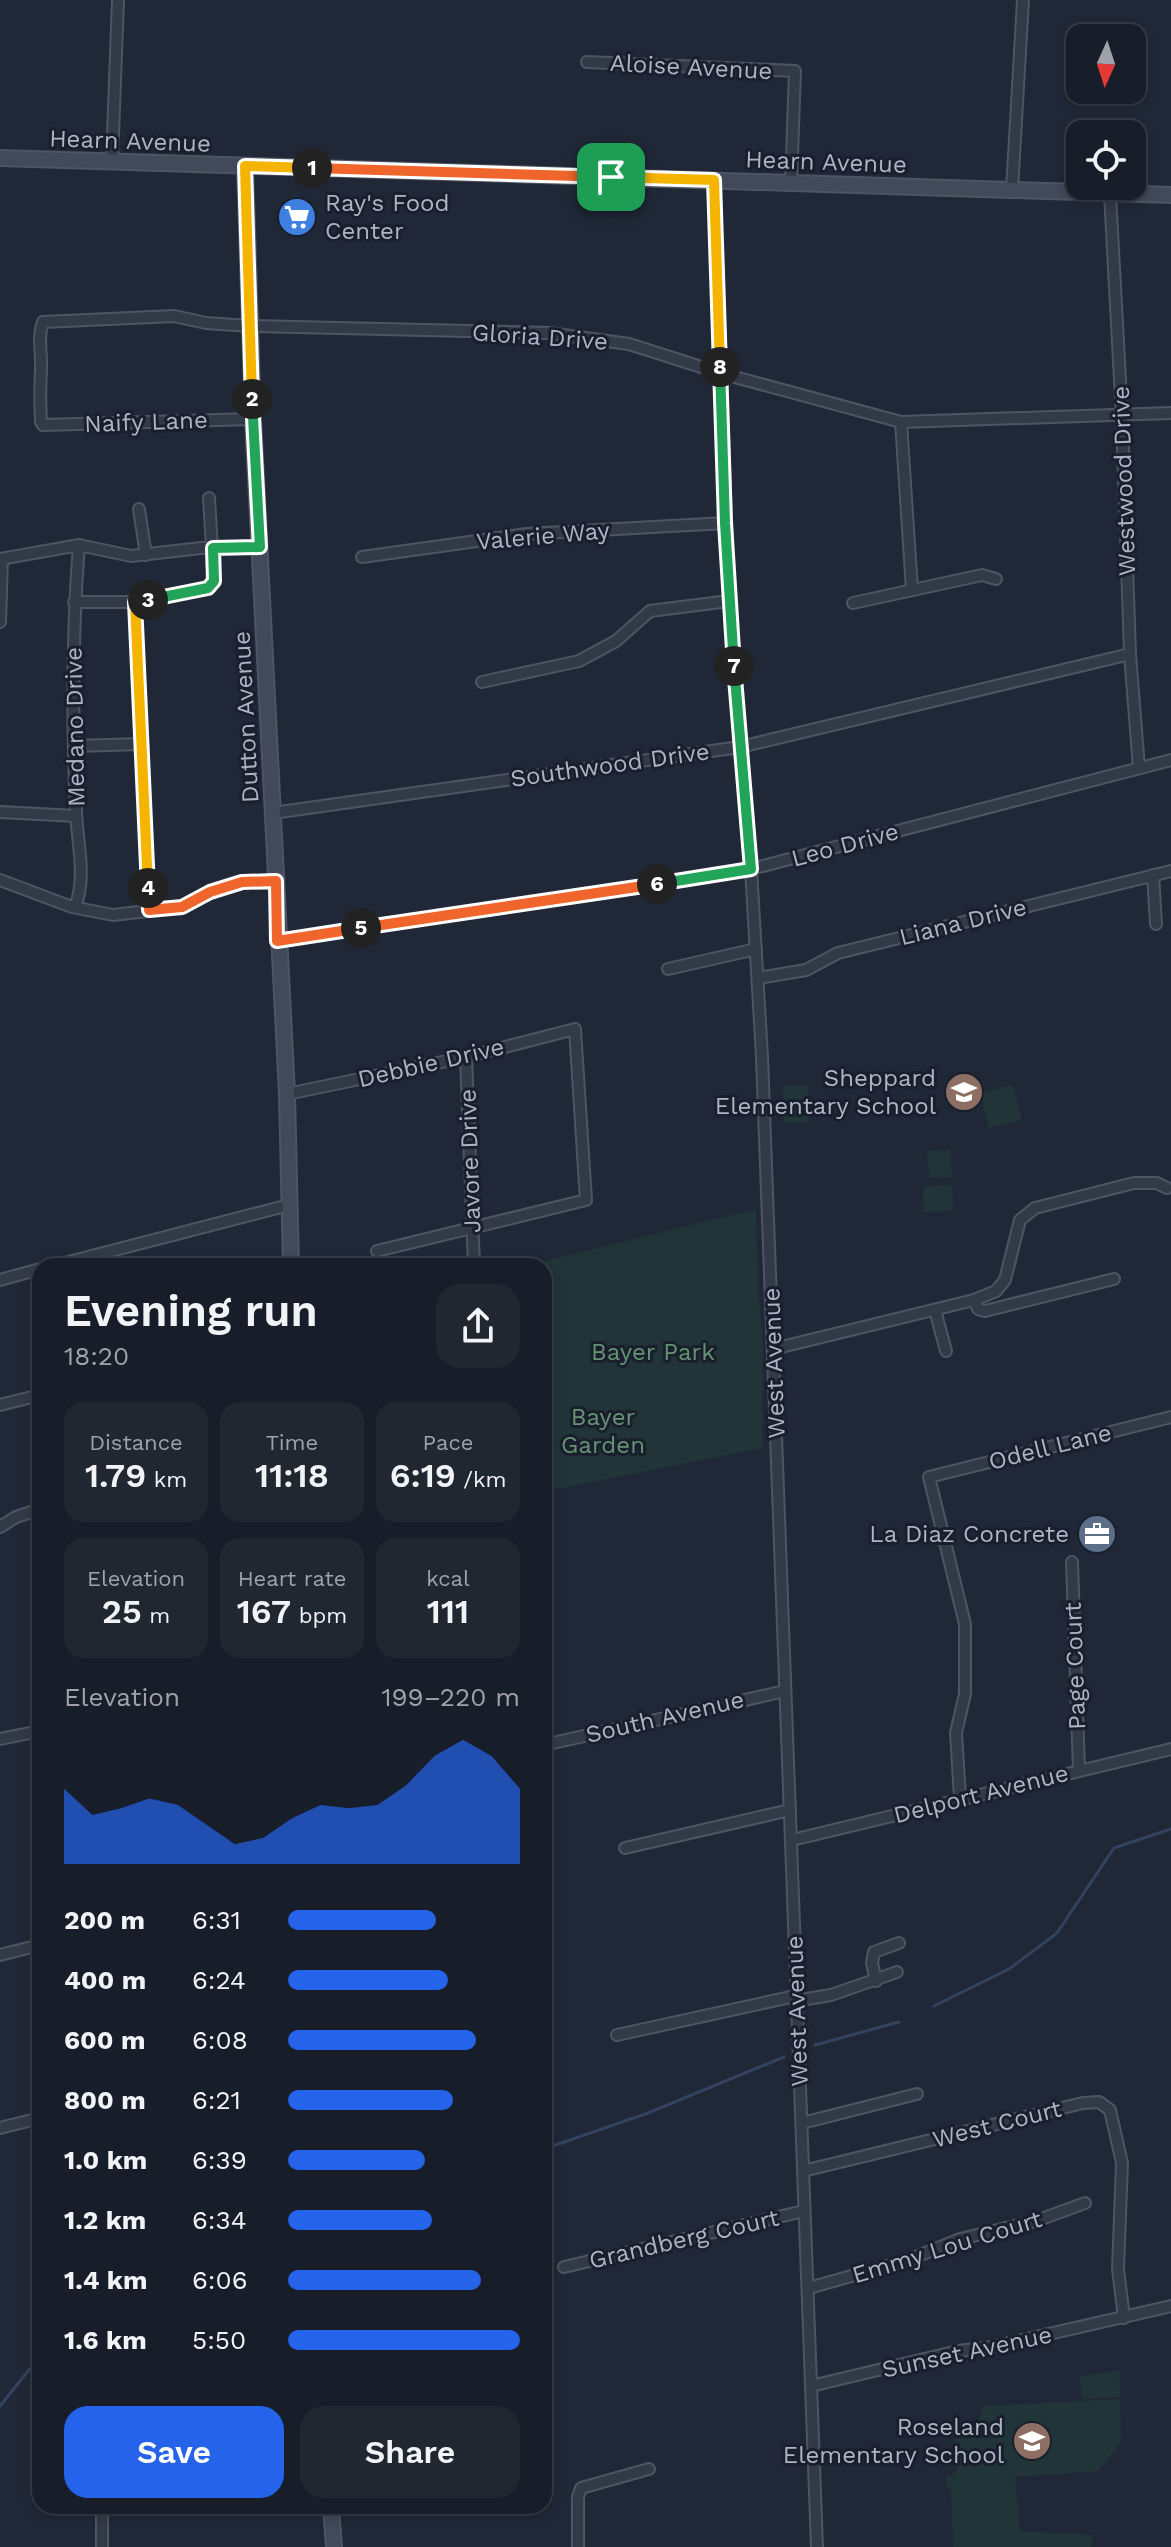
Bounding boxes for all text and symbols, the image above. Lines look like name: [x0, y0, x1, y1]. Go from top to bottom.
north arrow: [1066, 24, 1146, 104]
map controls: [1066, 24, 1146, 200]
street label: Aloise Avenue: [609, 49, 773, 85]
button: locate: [1066, 120, 1146, 200]
street label: Hearn Avenue: [49, 124, 211, 158]
pin: [577, 143, 645, 211]
street label: Hearn Avenue: [745, 145, 907, 179]
pin: 1: [292, 148, 332, 188]
text: 1: [307, 155, 317, 180]
icon: arrive: [589, 155, 633, 199]
place label: Ray's Food Center: [325, 189, 450, 245]
supermarket icon: Ray's Food Center: [276, 196, 318, 238]
street label: Gloria Drive: [471, 318, 609, 356]
pin: 8: [700, 347, 740, 387]
text: 8: [713, 354, 727, 379]
pin: 2: [232, 379, 272, 419]
street label: Westwood Drive: [1107, 385, 1141, 577]
text: 2: [245, 386, 259, 411]
street label: Naify Lane: [84, 406, 208, 438]
street label: Valerie Way: [475, 516, 612, 556]
pin: 3: [128, 580, 168, 620]
text: 3: [141, 587, 155, 612]
street label: Dutton Avenue: [228, 630, 264, 804]
pin: 7: [714, 646, 754, 686]
street label: Medano Drive: [60, 647, 90, 807]
text: 7: [727, 653, 741, 678]
street label: Southwood Drive: [509, 737, 711, 793]
street label: Leo Drive: [788, 817, 902, 873]
pin: 6: [637, 864, 677, 904]
pin: 4: [128, 868, 168, 908]
text: 6: [650, 871, 664, 896]
text: 4: [141, 875, 155, 900]
street label: Liana Drive: [896, 893, 1030, 951]
pin: 5: [341, 908, 381, 948]
text: 5: [355, 915, 367, 940]
street label: Debbie Drive: [355, 1033, 507, 1093]
place label: Sheppard Elementary School: [715, 1064, 937, 1120]
school or university icon: Sheppard Elementary School: [943, 1071, 985, 1113]
street label: Javore Drive: [453, 1088, 487, 1234]
button: share: [436, 1284, 520, 1368]
text: Evening run: [64, 1285, 318, 1337]
street label: West Avenue: [757, 1287, 791, 1439]
park label: Bayer Park: [591, 1338, 715, 1366]
text: 18:20: [64, 1341, 129, 1371]
park label: Bayer Garden: [561, 1403, 645, 1459]
street label: Odell Lane: [986, 1418, 1114, 1476]
text: Distance: [89, 1430, 183, 1455]
text: Time: [266, 1430, 318, 1455]
text: Pace: [423, 1430, 473, 1455]
text: 1.79: [85, 1455, 146, 1495]
text: 11:18: [255, 1455, 329, 1495]
text: 6:19: [390, 1455, 456, 1495]
text: km: [146, 1467, 187, 1492]
text: /km: [456, 1467, 506, 1492]
office icon: La Diaz Concrete: [1076, 1513, 1118, 1555]
place label: La Diaz Concrete: [869, 1520, 1069, 1548]
text: Elevation: [87, 1566, 185, 1591]
text: Heart rate: [238, 1566, 346, 1591]
text: kcal: [426, 1566, 470, 1591]
text: 25: [102, 1591, 142, 1631]
text: 167: [237, 1591, 291, 1631]
text: 111: [427, 1591, 469, 1631]
street label: Page Court: [1059, 1602, 1091, 1730]
text: m: [142, 1603, 170, 1628]
text: bpm: [291, 1603, 347, 1628]
text: Elevation: [64, 1682, 180, 1712]
text: 199–220 m: [381, 1682, 520, 1712]
street label: South Avenue: [583, 1685, 747, 1749]
street label: Delport Avenue: [891, 1759, 1071, 1829]
text: 200 m: [64, 1905, 145, 1935]
text: 6:31: [192, 1905, 241, 1935]
street label: West Avenue: [780, 1935, 814, 2087]
text: 400 m: [64, 1965, 146, 1995]
text: 6:24: [192, 1965, 246, 1995]
text: 600 m: [64, 2025, 145, 2055]
text: 6:08: [192, 2025, 248, 2055]
text: 800 m: [64, 2085, 146, 2115]
text: 6:21: [192, 2085, 241, 2115]
street label: West Court: [930, 2094, 1064, 2154]
text: 1.0 km: [64, 2145, 147, 2175]
text: 6:39: [192, 2145, 247, 2175]
street label: Grandberg Court: [586, 2204, 782, 2274]
text: 1.2 km: [64, 2205, 146, 2235]
text: 6:34: [192, 2205, 247, 2235]
street label: Emmy Lou Court: [849, 2205, 1045, 2289]
text: 1.4 km: [64, 2265, 148, 2295]
text: 6:06: [192, 2265, 247, 2295]
street label: Sunset Avenue: [879, 2320, 1055, 2384]
text: 1.6 km: [64, 2325, 147, 2355]
text: 5:50: [192, 2325, 246, 2355]
button: Save: [64, 2406, 284, 2498]
button: Share: [300, 2406, 520, 2498]
place label: Roseland Elementary School: [783, 2413, 1005, 2469]
school or university icon: Roseland Elementary School: [1011, 2420, 1053, 2462]

